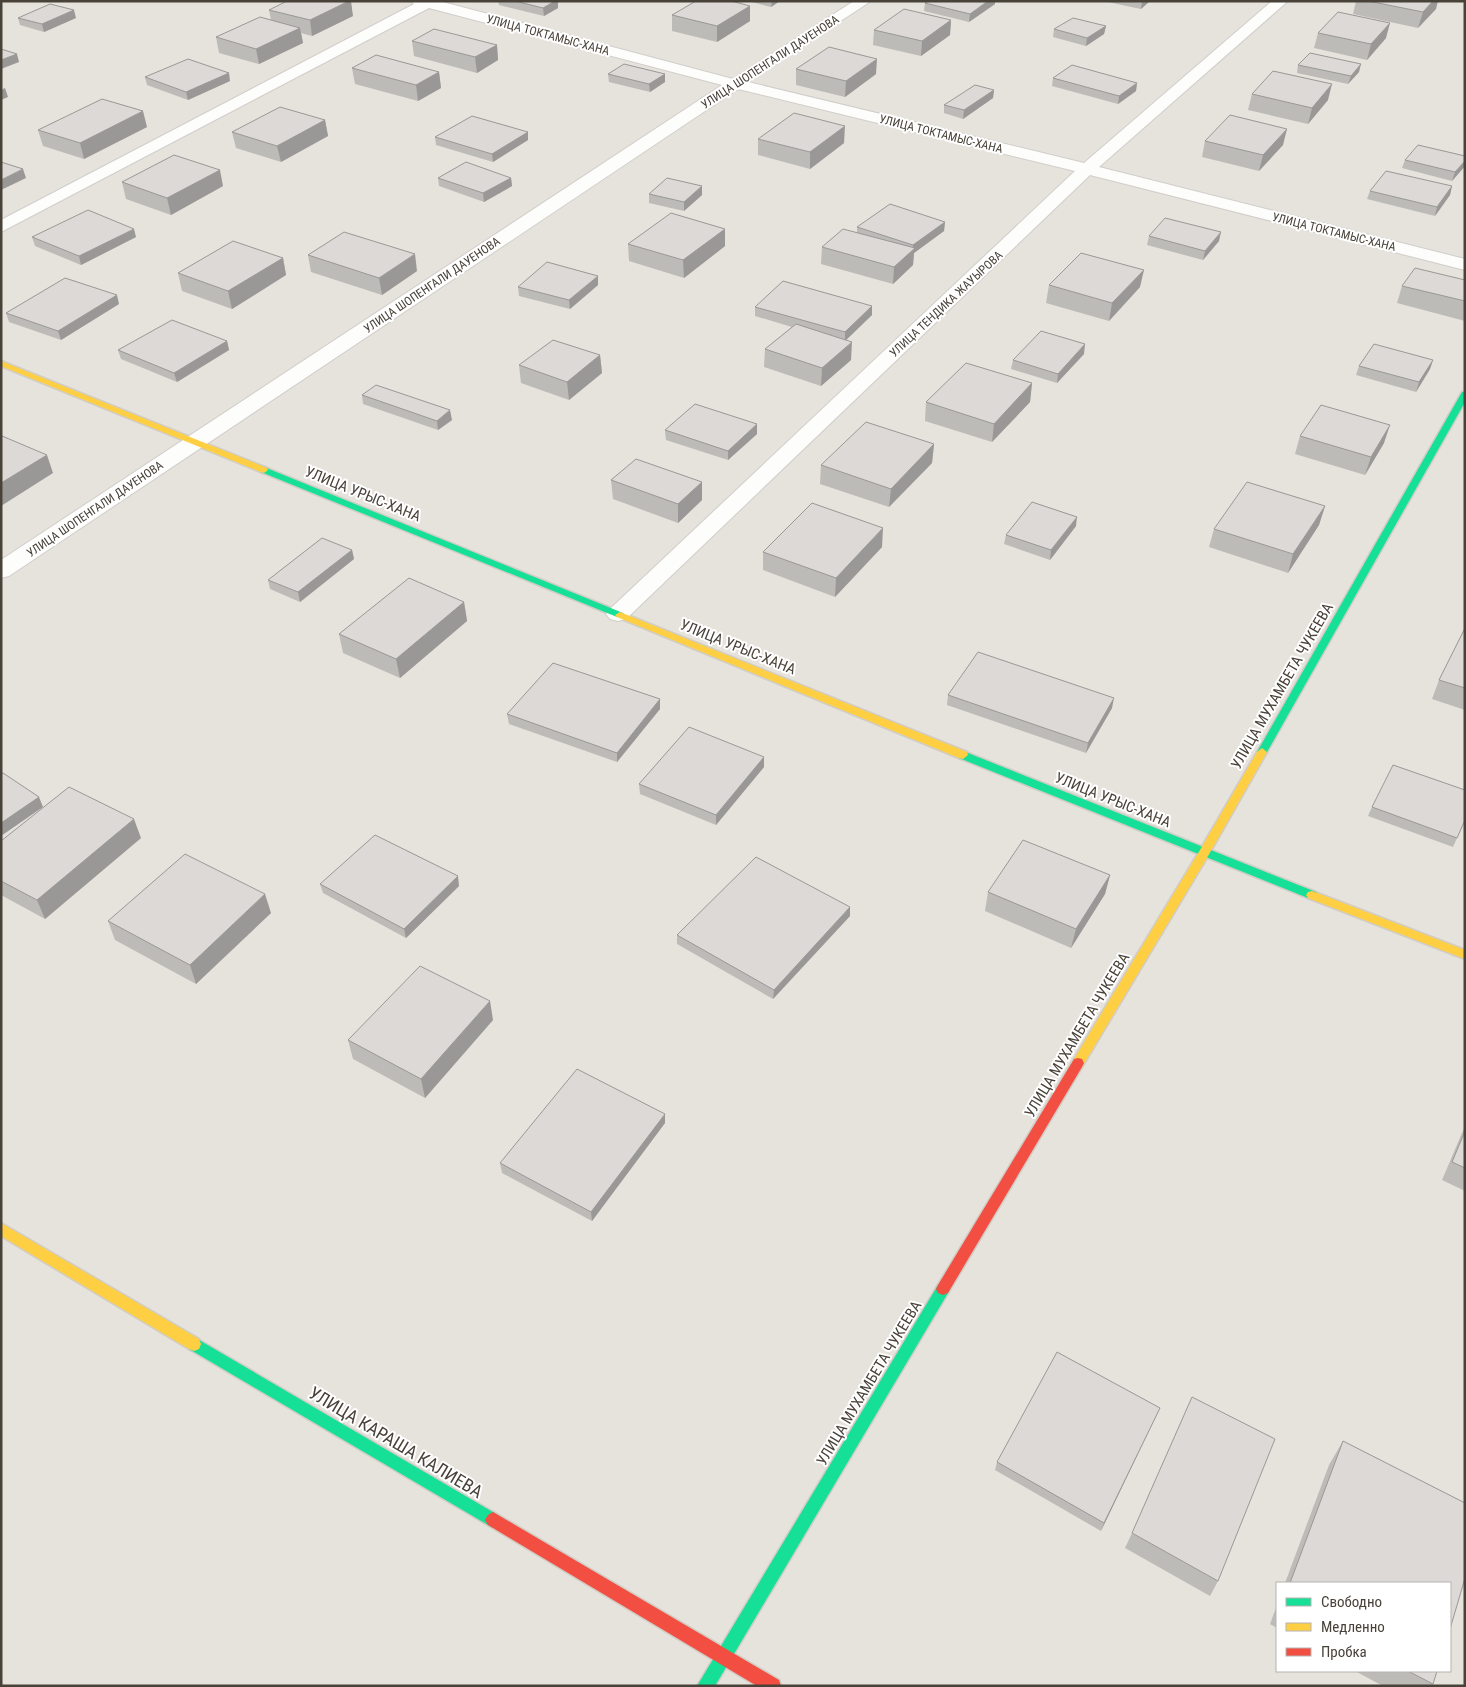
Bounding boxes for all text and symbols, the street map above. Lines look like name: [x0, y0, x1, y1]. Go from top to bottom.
street label: УЛИЦА ТОКТАМЫС-ХАНА: [485, 12, 611, 58]
street label: УЛИЦА ШОПЕНГАЛИ ДАУЕНОВА: [699, 12, 842, 112]
street label: УЛИЦА ТОКТАМЫС-ХАНА: [878, 112, 1004, 156]
street label: УЛИЦА ТОКТАМЫС-ХАНА: [1271, 210, 1397, 254]
street label: УЛИЦА ШОПЕНГАЛИ ДАУЕНОВА: [361, 234, 503, 336]
street label: УЛИЦА ТЕНДИКА ЖАУЫРОВА: [887, 248, 1005, 360]
street label: УЛИЦА ШОПЕНГАЛИ ДАУЕНОВА: [24, 458, 166, 560]
street label: УЛИЦА УРЫС-ХАНА: [302, 463, 424, 526]
street label: УЛИЦА МУХАМБЕТА ЧУКЕЕВА: [1227, 600, 1337, 772]
street label: УЛИЦА УРЫС-ХАНА: [677, 616, 799, 679]
street label: УЛИЦА УРЫС-ХАНА: [1052, 769, 1174, 832]
street label: УЛИЦА МУХАМБЕТА ЧУКЕЕВА: [1021, 949, 1133, 1120]
street label: УЛИЦА МУХАМБЕТА ЧУКЕЕВА: [813, 1297, 925, 1468]
street label: УЛИЦА КАРАША КАЛИЕВА: [305, 1382, 487, 1503]
legend: [1276, 1582, 1451, 1672]
text: Свободно: [1321, 1593, 1382, 1611]
text: Медленно: [1321, 1618, 1385, 1636]
text: Пробка: [1321, 1643, 1367, 1661]

